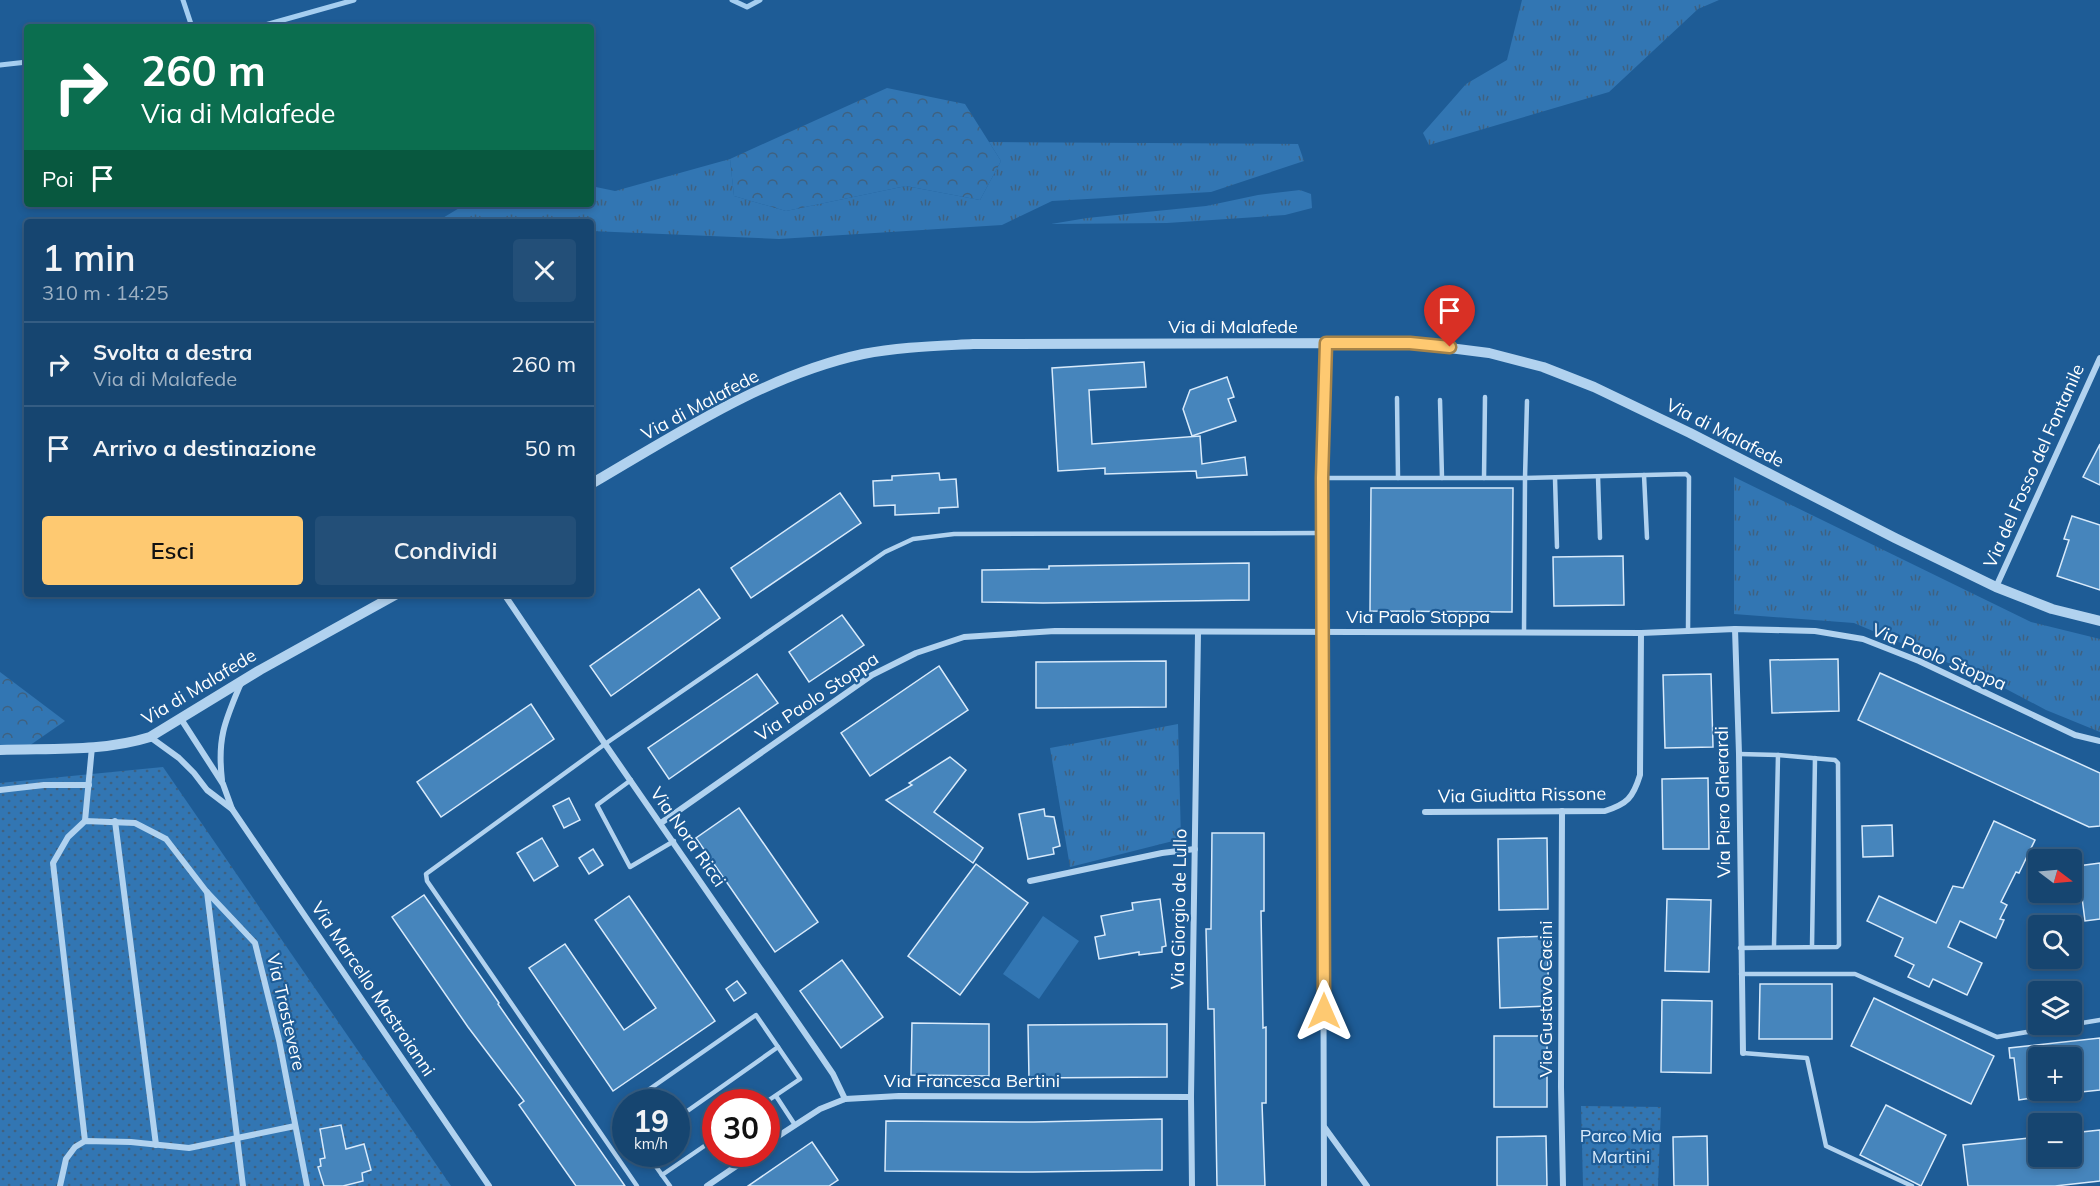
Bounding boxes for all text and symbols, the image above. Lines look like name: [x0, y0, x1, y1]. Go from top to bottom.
text: 260 m: [141, 44, 266, 97]
icon: right: [42, 48, 120, 126]
text: Via di Malafede: [141, 96, 336, 130]
icon: arrive: [86, 162, 119, 195]
text: Poi: [42, 165, 74, 193]
text: 1 min: [42, 235, 136, 280]
button: close: [513, 239, 576, 302]
text: 310 m · 14:25: [42, 280, 168, 305]
pin: [1424, 285, 1475, 347]
icon: arrive: [1433, 294, 1466, 327]
street label: Via di Malafede: [1168, 315, 1298, 338]
text: Svolta a destra: [93, 338, 252, 366]
icon: right: [42, 348, 75, 381]
text: 260 m: [511, 350, 576, 378]
street label: Via del Fosso del Fontanile: [1978, 360, 2089, 571]
street label: Via di Malafede: [637, 364, 762, 445]
text: Via di Malafede: [93, 366, 237, 391]
street label: Via di Malafede: [1662, 393, 1788, 472]
icon: arrive: [42, 432, 75, 465]
text: Arrivo a destinazione: [93, 434, 316, 462]
text: 50 m: [525, 434, 576, 462]
button: Esci: [42, 516, 303, 585]
button: Condividi: [315, 516, 576, 585]
street label: Via Paolo Stoppa: [1346, 605, 1490, 628]
street label: Via Paolo Stoppa: [1868, 618, 2010, 695]
street label: Via di Malafede: [137, 643, 260, 730]
street label: Via Paolo Stoppa: [751, 647, 883, 746]
street label: Via Piero Gherardi: [1710, 726, 1735, 878]
street label: Via Nora Ricci: [646, 782, 731, 891]
street label: Via Giuditta Rissone: [1438, 782, 1606, 807]
street label: Via Giorgio de Lullo: [1166, 828, 1191, 990]
north arrow: [2028, 849, 2082, 903]
map controls: [2028, 849, 2082, 1167]
street label: Via Marcello Mastroianni: [306, 897, 440, 1080]
button: search: [2028, 915, 2082, 969]
street label: Via Gustavo Cacini: [1534, 921, 1557, 1077]
street label: Via Trastevere: [262, 951, 311, 1073]
position arrow: [1292, 979, 1356, 1043]
button: layers: [2028, 981, 2082, 1035]
button: +: [2028, 1047, 2082, 1101]
street label: Via Francesca Bertini: [884, 1069, 1060, 1092]
speed limit sign: 30: [702, 1089, 780, 1167]
text: 19: [633, 1102, 669, 1140]
button: −: [2028, 1113, 2082, 1167]
park label: Parco Mia Martini: [1580, 1124, 1662, 1168]
text: km/h: [634, 1134, 668, 1153]

